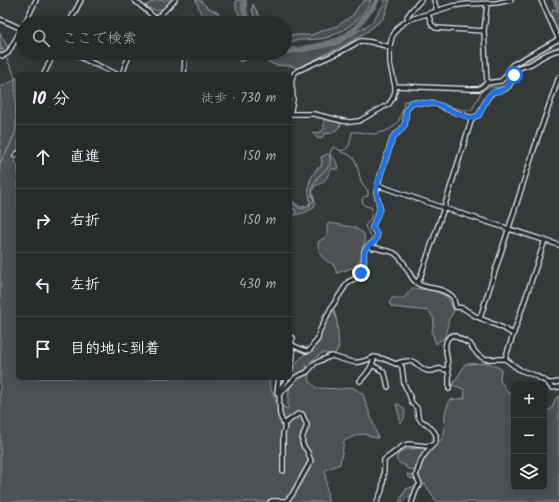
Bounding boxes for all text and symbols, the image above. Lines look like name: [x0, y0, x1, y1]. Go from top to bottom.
search box: [16, 16, 292, 60]
icon: search: [30, 27, 52, 49]
text: ここで検索: [62, 27, 137, 51]
route start: [505, 66, 523, 84]
text: 10 分: [32, 86, 69, 113]
text: 徒歩 · 730 m: [201, 88, 276, 109]
text: 直進: [70, 145, 100, 169]
icon: ahead: [32, 146, 54, 168]
text: 150 m: [243, 146, 276, 167]
text: 右折: [70, 209, 100, 233]
icon: right: [32, 210, 54, 232]
text: 150 m: [243, 210, 276, 231]
route end: [352, 264, 370, 282]
text: 左折: [70, 273, 100, 297]
icon: left: [32, 274, 54, 296]
text: 430 m: [239, 274, 276, 295]
text: 目的地に到着: [70, 337, 160, 361]
icon: arrive: [32, 338, 54, 360]
map controls: [511, 382, 547, 490]
button: +: [511, 382, 547, 418]
button: −: [511, 418, 547, 454]
button: layers: [511, 454, 547, 490]

